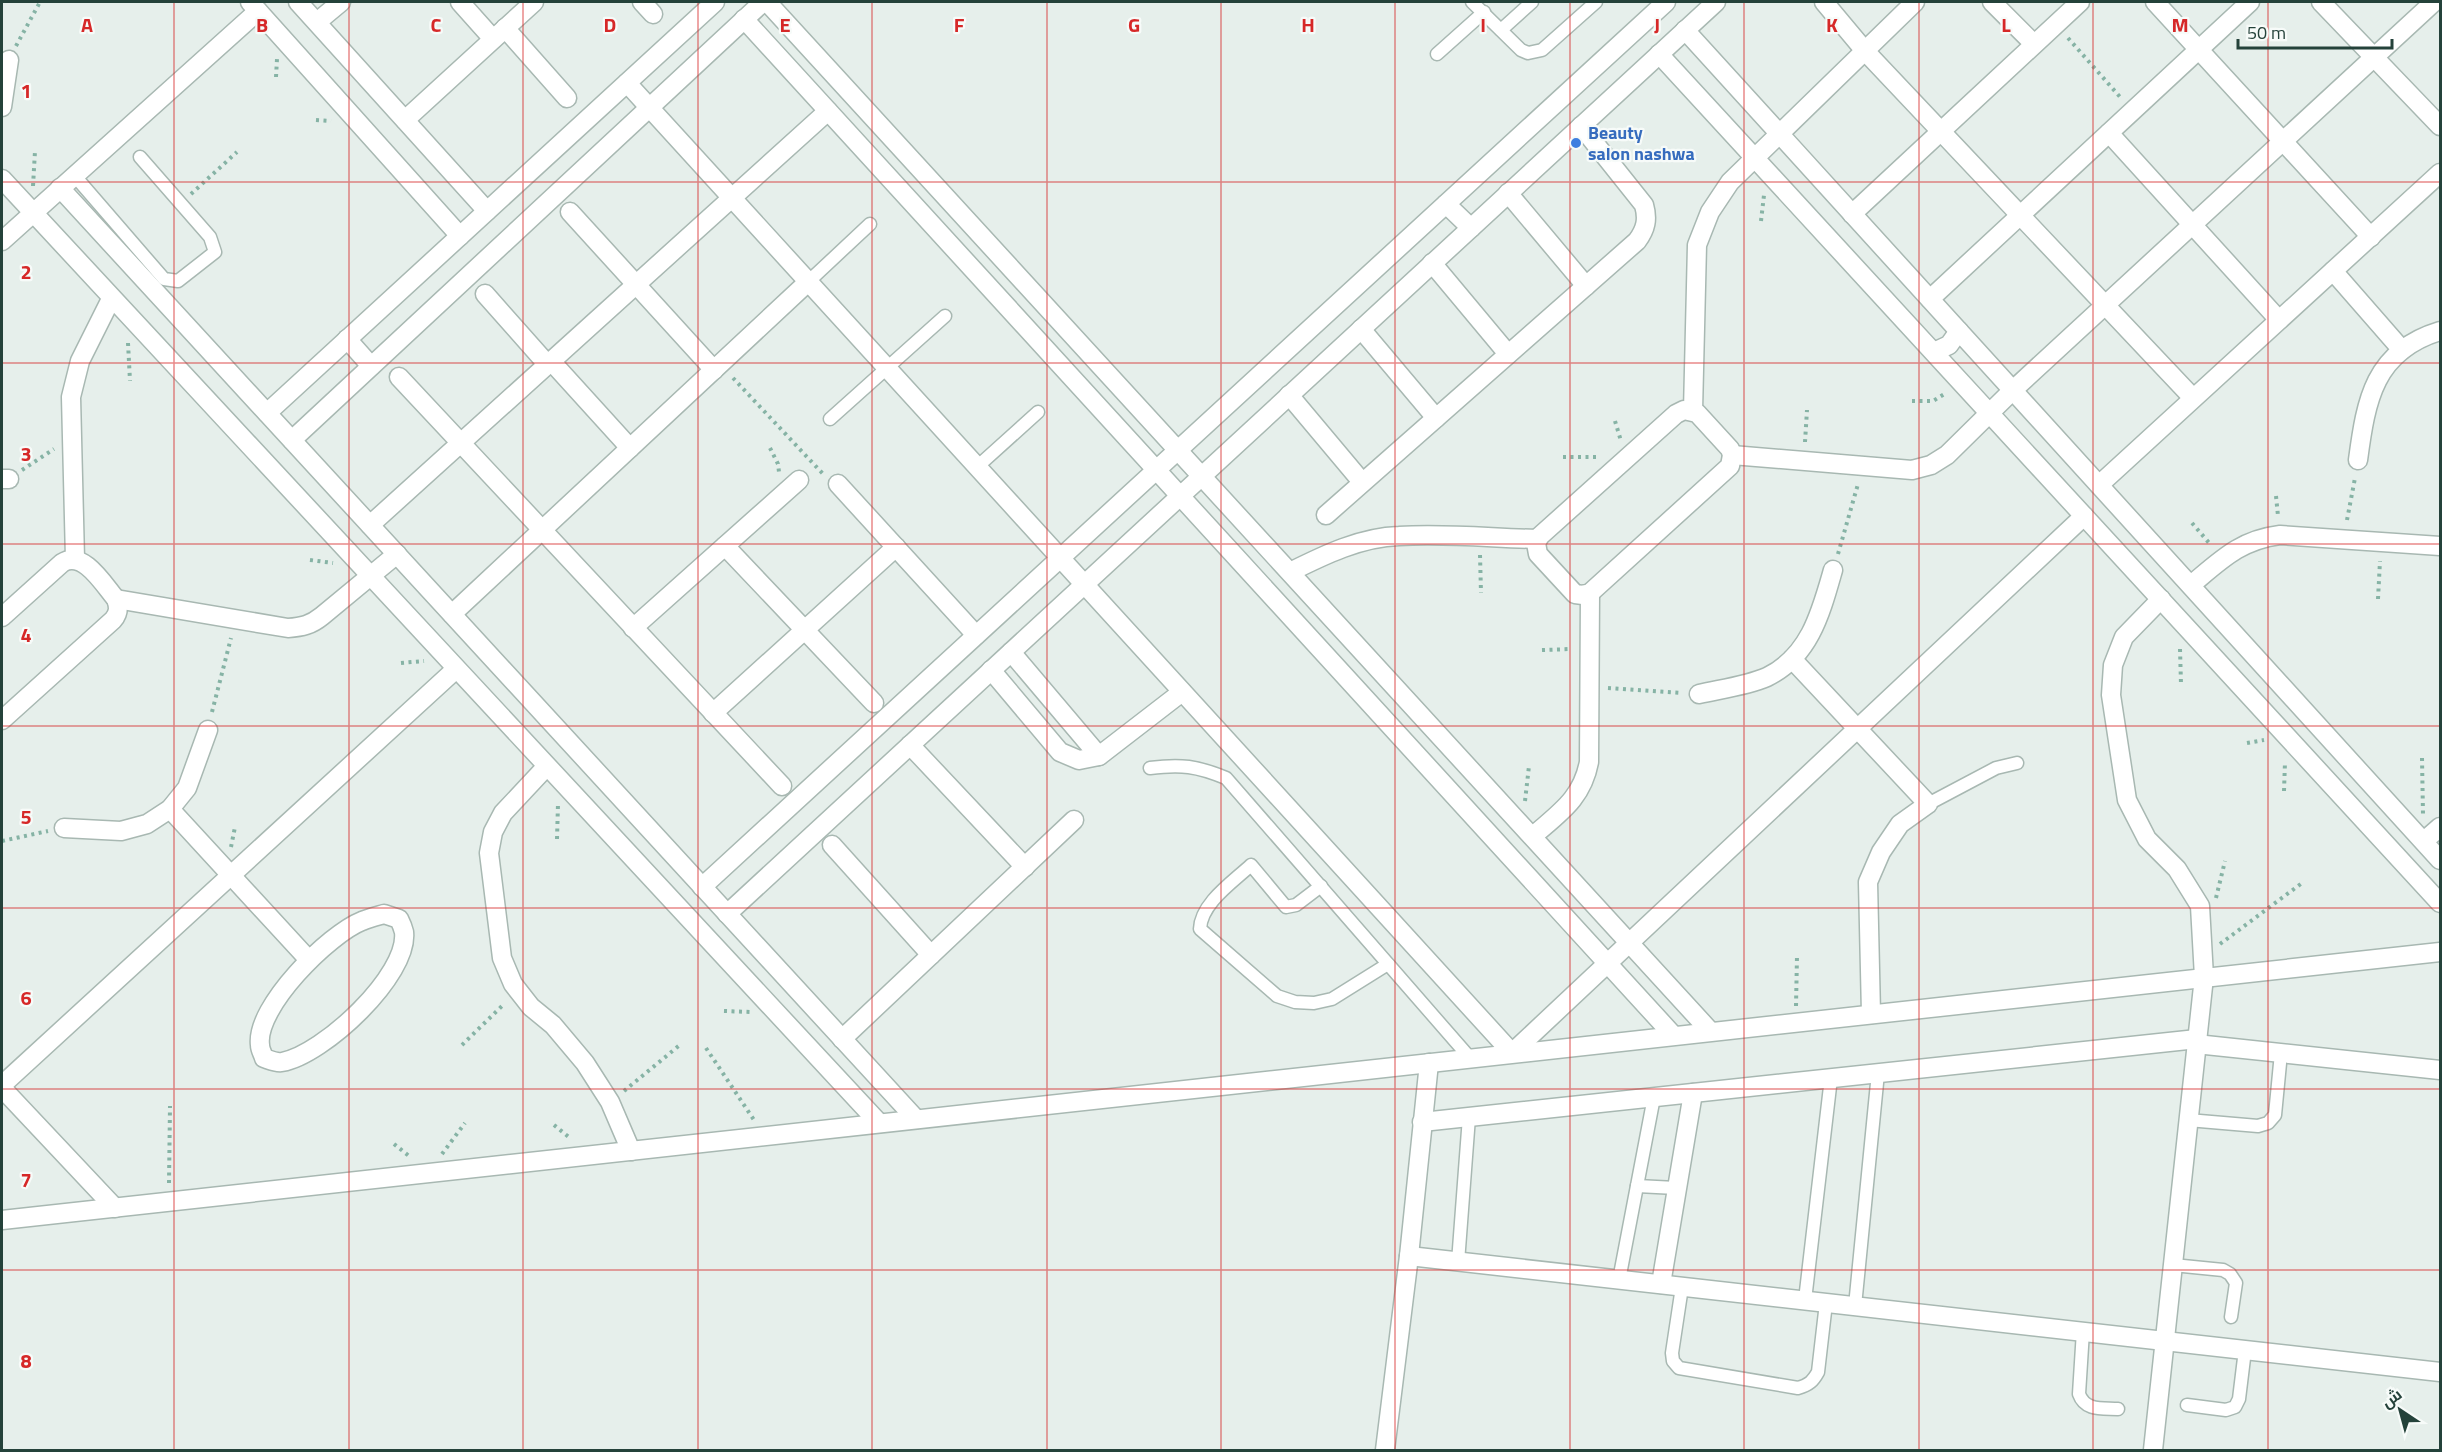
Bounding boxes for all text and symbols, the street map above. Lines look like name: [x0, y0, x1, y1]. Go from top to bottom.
text: A: [81, 9, 93, 40]
text: B: [256, 9, 268, 40]
text: C: [431, 9, 442, 40]
text: D: [604, 9, 616, 40]
text: E: [779, 9, 791, 40]
text: F: [954, 9, 965, 40]
text: G: [1128, 9, 1140, 40]
text: H: [1301, 9, 1315, 40]
text: I: [1480, 9, 1486, 40]
text: J: [1654, 9, 1660, 40]
text: K: [1826, 9, 1838, 40]
text: L: [2001, 9, 2011, 40]
text: M: [2171, 9, 2189, 40]
scale bar: [2238, 12, 2392, 50]
text: 50 m: [2247, 19, 2286, 46]
text: 1: [20, 75, 32, 106]
place label: Beauty salon nashwa: [1588, 119, 1695, 167]
marker: Beauty salon nashwa: [1569, 136, 1583, 150]
text: 2: [20, 256, 32, 287]
text: 3: [20, 438, 32, 469]
text: 4: [20, 619, 32, 650]
text: 5: [20, 801, 32, 832]
text: 6: [20, 982, 32, 1013]
text: 7: [20, 1164, 32, 1195]
text: 8: [20, 1345, 32, 1376]
north arrow: [2370, 1380, 2430, 1440]
text: ش: [2376, 1382, 2407, 1414]

